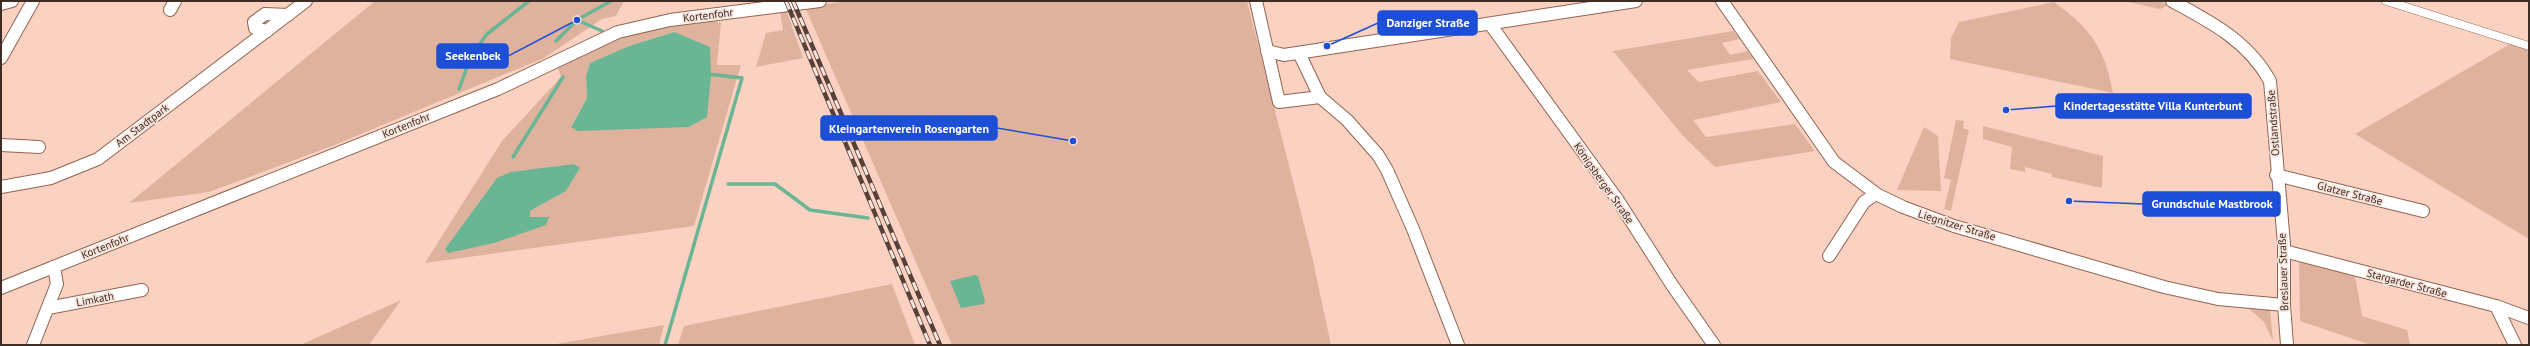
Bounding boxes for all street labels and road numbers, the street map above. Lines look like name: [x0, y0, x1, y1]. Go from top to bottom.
street label: Kortenfohr: [682, 5, 734, 25]
street label: Ostlandstraße: [2264, 89, 2282, 156]
street label: Am Stadtpark: [112, 100, 172, 150]
street label: Kortenfohr: [380, 109, 432, 141]
street label: Königsberger Straße: [1571, 140, 1637, 227]
street label: Glatzer Straße: [2316, 178, 2385, 208]
street label: Liegnitzer Straße: [1916, 207, 1998, 244]
street label: Kortenfohr: [79, 230, 131, 262]
street label: Breslauer Straße: [2275, 232, 2291, 311]
street label: Stargarder Straße: [2365, 266, 2449, 301]
street label: Limkath: [75, 288, 115, 310]

